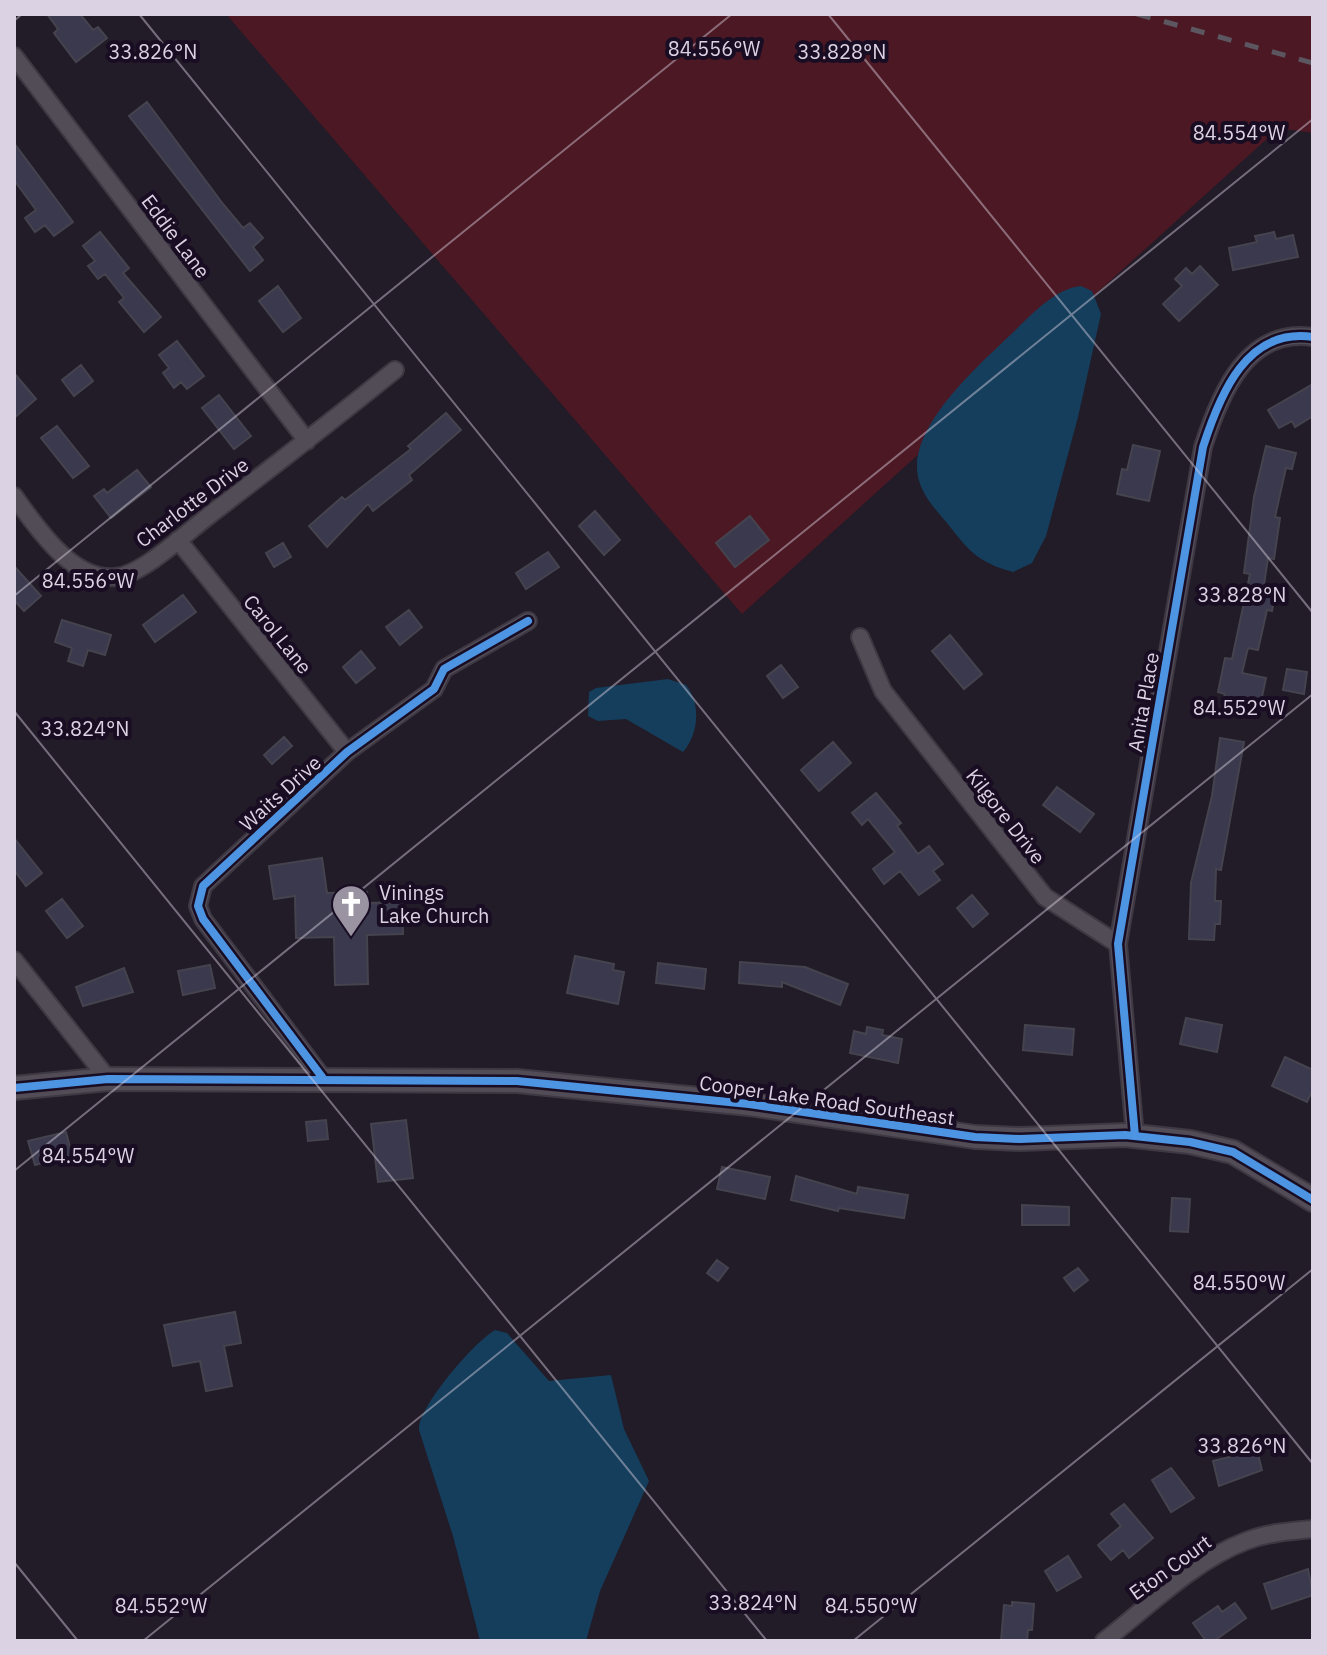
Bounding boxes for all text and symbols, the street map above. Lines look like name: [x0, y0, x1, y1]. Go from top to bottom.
text: 84.556°W: [668, 35, 760, 62]
text: 33.826°N: [109, 38, 197, 65]
text: 33.828°N: [798, 38, 886, 65]
text: 84.554°W: [1193, 119, 1285, 146]
street label: Eddie Lane: [136, 189, 216, 283]
street label: Charlotte Drive: [130, 451, 254, 553]
text: 84.556°W: [42, 567, 134, 594]
text: 33.828°N: [1198, 581, 1286, 608]
street label: Carol Lane: [238, 589, 318, 679]
street label: Anita Place: [1121, 650, 1165, 754]
text: 84.552°W: [1193, 694, 1285, 721]
text: 33.824°N: [41, 715, 129, 742]
street label: Waits Drive: [233, 749, 327, 837]
street label: Kilgore Drive: [960, 763, 1052, 869]
place label: Vinings Lake Church: [379, 879, 489, 929]
church icon: Vinings Lake Church: [330, 883, 372, 938]
street label: Cooper Lake Road Southeast: [698, 1069, 956, 1131]
text: 84.554°W: [42, 1142, 134, 1169]
text: 84.550°W: [1193, 1269, 1285, 1296]
text: 33.826°N: [1198, 1432, 1286, 1459]
street label: Eton Court: [1124, 1528, 1216, 1606]
text: 33.824°N: [709, 1589, 797, 1616]
text: 84.552°W: [115, 1592, 207, 1619]
text: 84.550°W: [825, 1592, 917, 1619]

